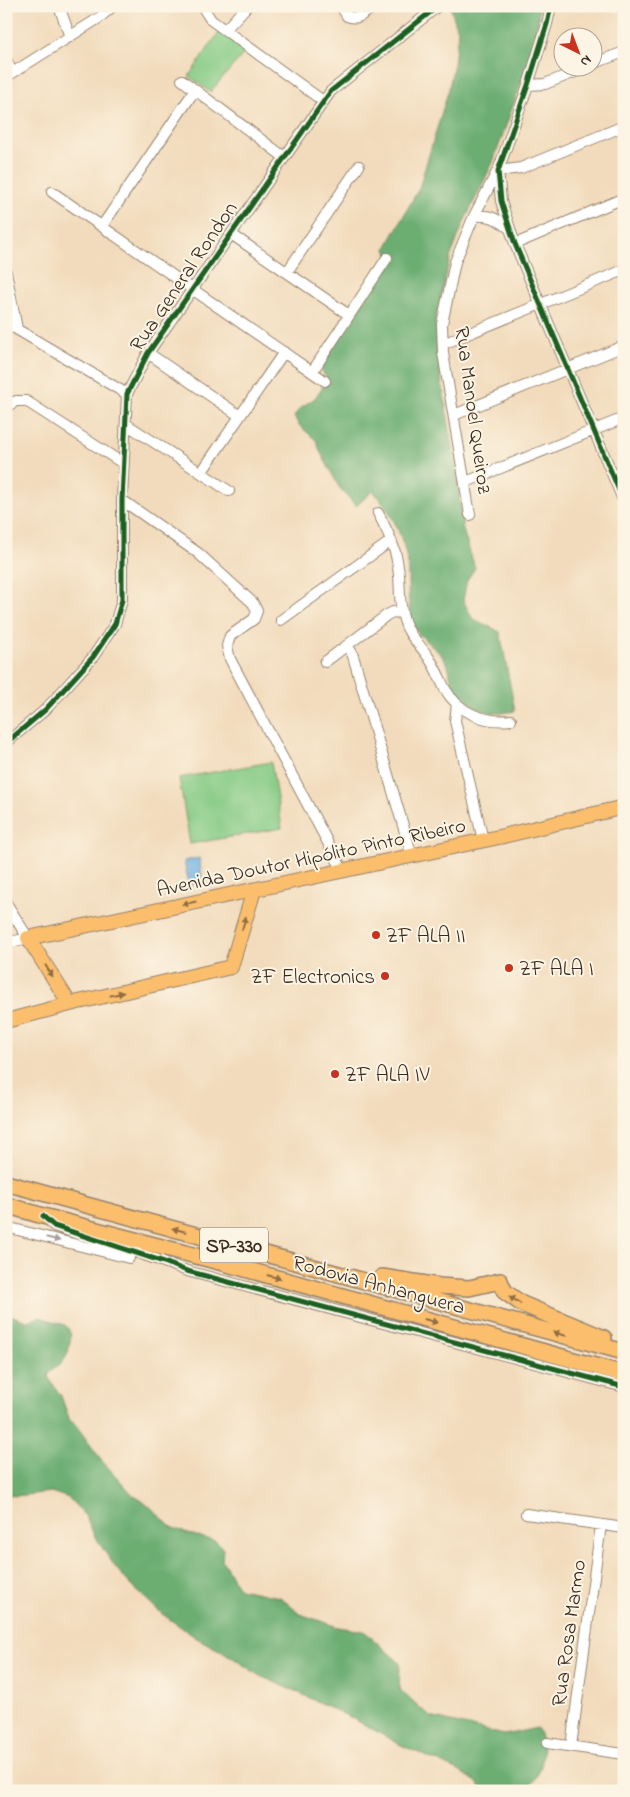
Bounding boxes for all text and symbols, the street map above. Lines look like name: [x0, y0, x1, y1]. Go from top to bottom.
north arrow: [552, 28, 602, 78]
text: N: [575, 50, 596, 72]
street label: Rua General Rondon: [123, 196, 246, 358]
street label: Rua Manoel Queiroz: [445, 325, 499, 496]
street label: Avenida Doutor Hipólito Pinto Ribeiro: [154, 812, 469, 906]
one-way arrow: [180, 900, 196, 908]
one-way arrow: [240, 915, 248, 930]
place label: ZF ALA II: [386, 922, 466, 952]
marker: ZF ALA II: [370, 929, 382, 941]
place label: ZF ALA I: [519, 955, 594, 985]
marker: ZF ALA I: [503, 962, 515, 974]
place label: ZF Electronics: [251, 963, 375, 993]
one-way arrow: [44, 965, 53, 978]
marker: ZF Electronics: [379, 970, 391, 982]
one-way arrow: [110, 990, 125, 998]
place label: ZF ALA IV: [345, 1061, 430, 1091]
marker: ZF ALA IV: [329, 1068, 341, 1080]
one-way arrow: [171, 1226, 186, 1234]
road number: SP-330: [200, 1228, 268, 1262]
one-way arrow: [46, 1235, 61, 1243]
street label: Rodovia Anhanguera: [288, 1248, 468, 1325]
one-way arrow: [267, 1274, 282, 1282]
one-way arrow: [508, 1295, 522, 1304]
one-way arrow: [424, 1317, 439, 1325]
one-way arrow: [552, 1330, 567, 1338]
street label: Rua Rosa Marmo: [545, 1558, 595, 1709]

